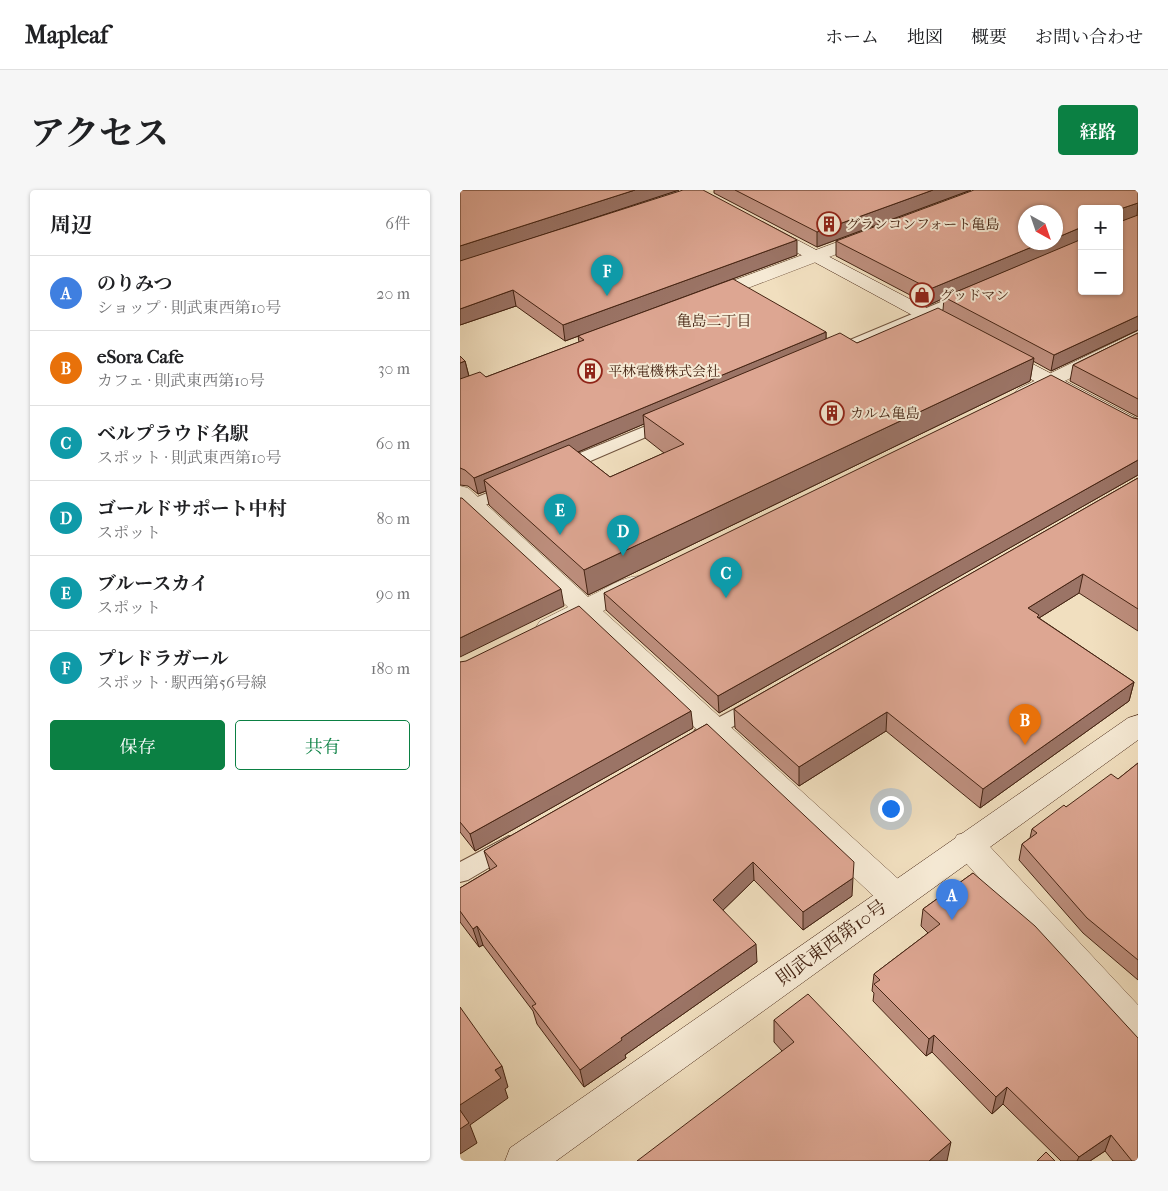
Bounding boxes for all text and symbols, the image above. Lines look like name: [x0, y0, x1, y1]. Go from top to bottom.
text: Mapleaf: [25, 21, 108, 49]
text: ホーム: [825, 27, 879, 48]
text: 地図: [907, 27, 943, 48]
text: 概要: [971, 27, 1007, 48]
text: お問い合わせ: [1035, 27, 1143, 48]
button: 経路: [1058, 105, 1138, 155]
text: アクセス: [30, 113, 169, 154]
north arrow: [1018, 205, 1063, 250]
map controls: [1078, 205, 1123, 295]
button: +: [1078, 205, 1123, 250]
building icon: グランコンフォート亀島: [816, 211, 842, 237]
text: 周辺: [50, 213, 92, 237]
text: 6件: [385, 214, 410, 233]
place label: グランコンフォート亀島: [846, 216, 999, 233]
button: −: [1078, 250, 1123, 295]
pin: F: [591, 255, 623, 296]
text: のりみつ: [97, 273, 173, 295]
shop icon: グッドマン: [909, 282, 935, 308]
text: A: [61, 284, 71, 303]
text: 20 m: [376, 284, 410, 303]
place label: グッドマン: [940, 287, 1009, 304]
text: ショップ · 則武東西第10号: [97, 298, 281, 317]
district label: 亀島二丁目: [676, 312, 752, 330]
text: eSora Cafe: [97, 346, 184, 368]
building icon: 平林電機株式会社: [577, 358, 603, 384]
text: B: [61, 359, 71, 378]
text: 30 m: [378, 359, 410, 378]
place label: 平林電機株式会社: [608, 363, 720, 380]
text: カフェ · 則武東西第10号: [97, 371, 265, 390]
building icon: カルム亀島: [819, 400, 845, 426]
place label: カルム亀島: [850, 405, 919, 422]
text: ベルプラウド名駅: [97, 423, 249, 445]
text: C: [61, 434, 71, 453]
text: 60 m: [376, 434, 410, 453]
text: スポット · 則武東西第10号: [97, 448, 282, 467]
pin: E: [544, 494, 576, 535]
text: ゴールドサポート中村: [97, 498, 287, 520]
text: D: [60, 509, 72, 528]
text: 80 m: [376, 509, 410, 528]
pin: D: [607, 515, 639, 556]
text: スポット: [97, 523, 161, 542]
pin: C: [710, 557, 742, 598]
text: ブルースカイ: [97, 573, 209, 595]
text: E: [61, 584, 71, 603]
text: 90 m: [376, 584, 410, 603]
text: スポット: [97, 598, 161, 617]
text: プレドラガール: [97, 648, 229, 670]
text: F: [62, 659, 70, 678]
text: 180 m: [371, 659, 410, 678]
text: スポット · 駅西第56号線: [97, 673, 267, 692]
pin: B: [1009, 704, 1041, 745]
button: 保存: [50, 720, 225, 770]
button: 共有: [235, 720, 410, 770]
your location: [878, 796, 904, 822]
pin: A: [936, 879, 968, 920]
street label: 則武東西第10号: [772, 895, 891, 990]

